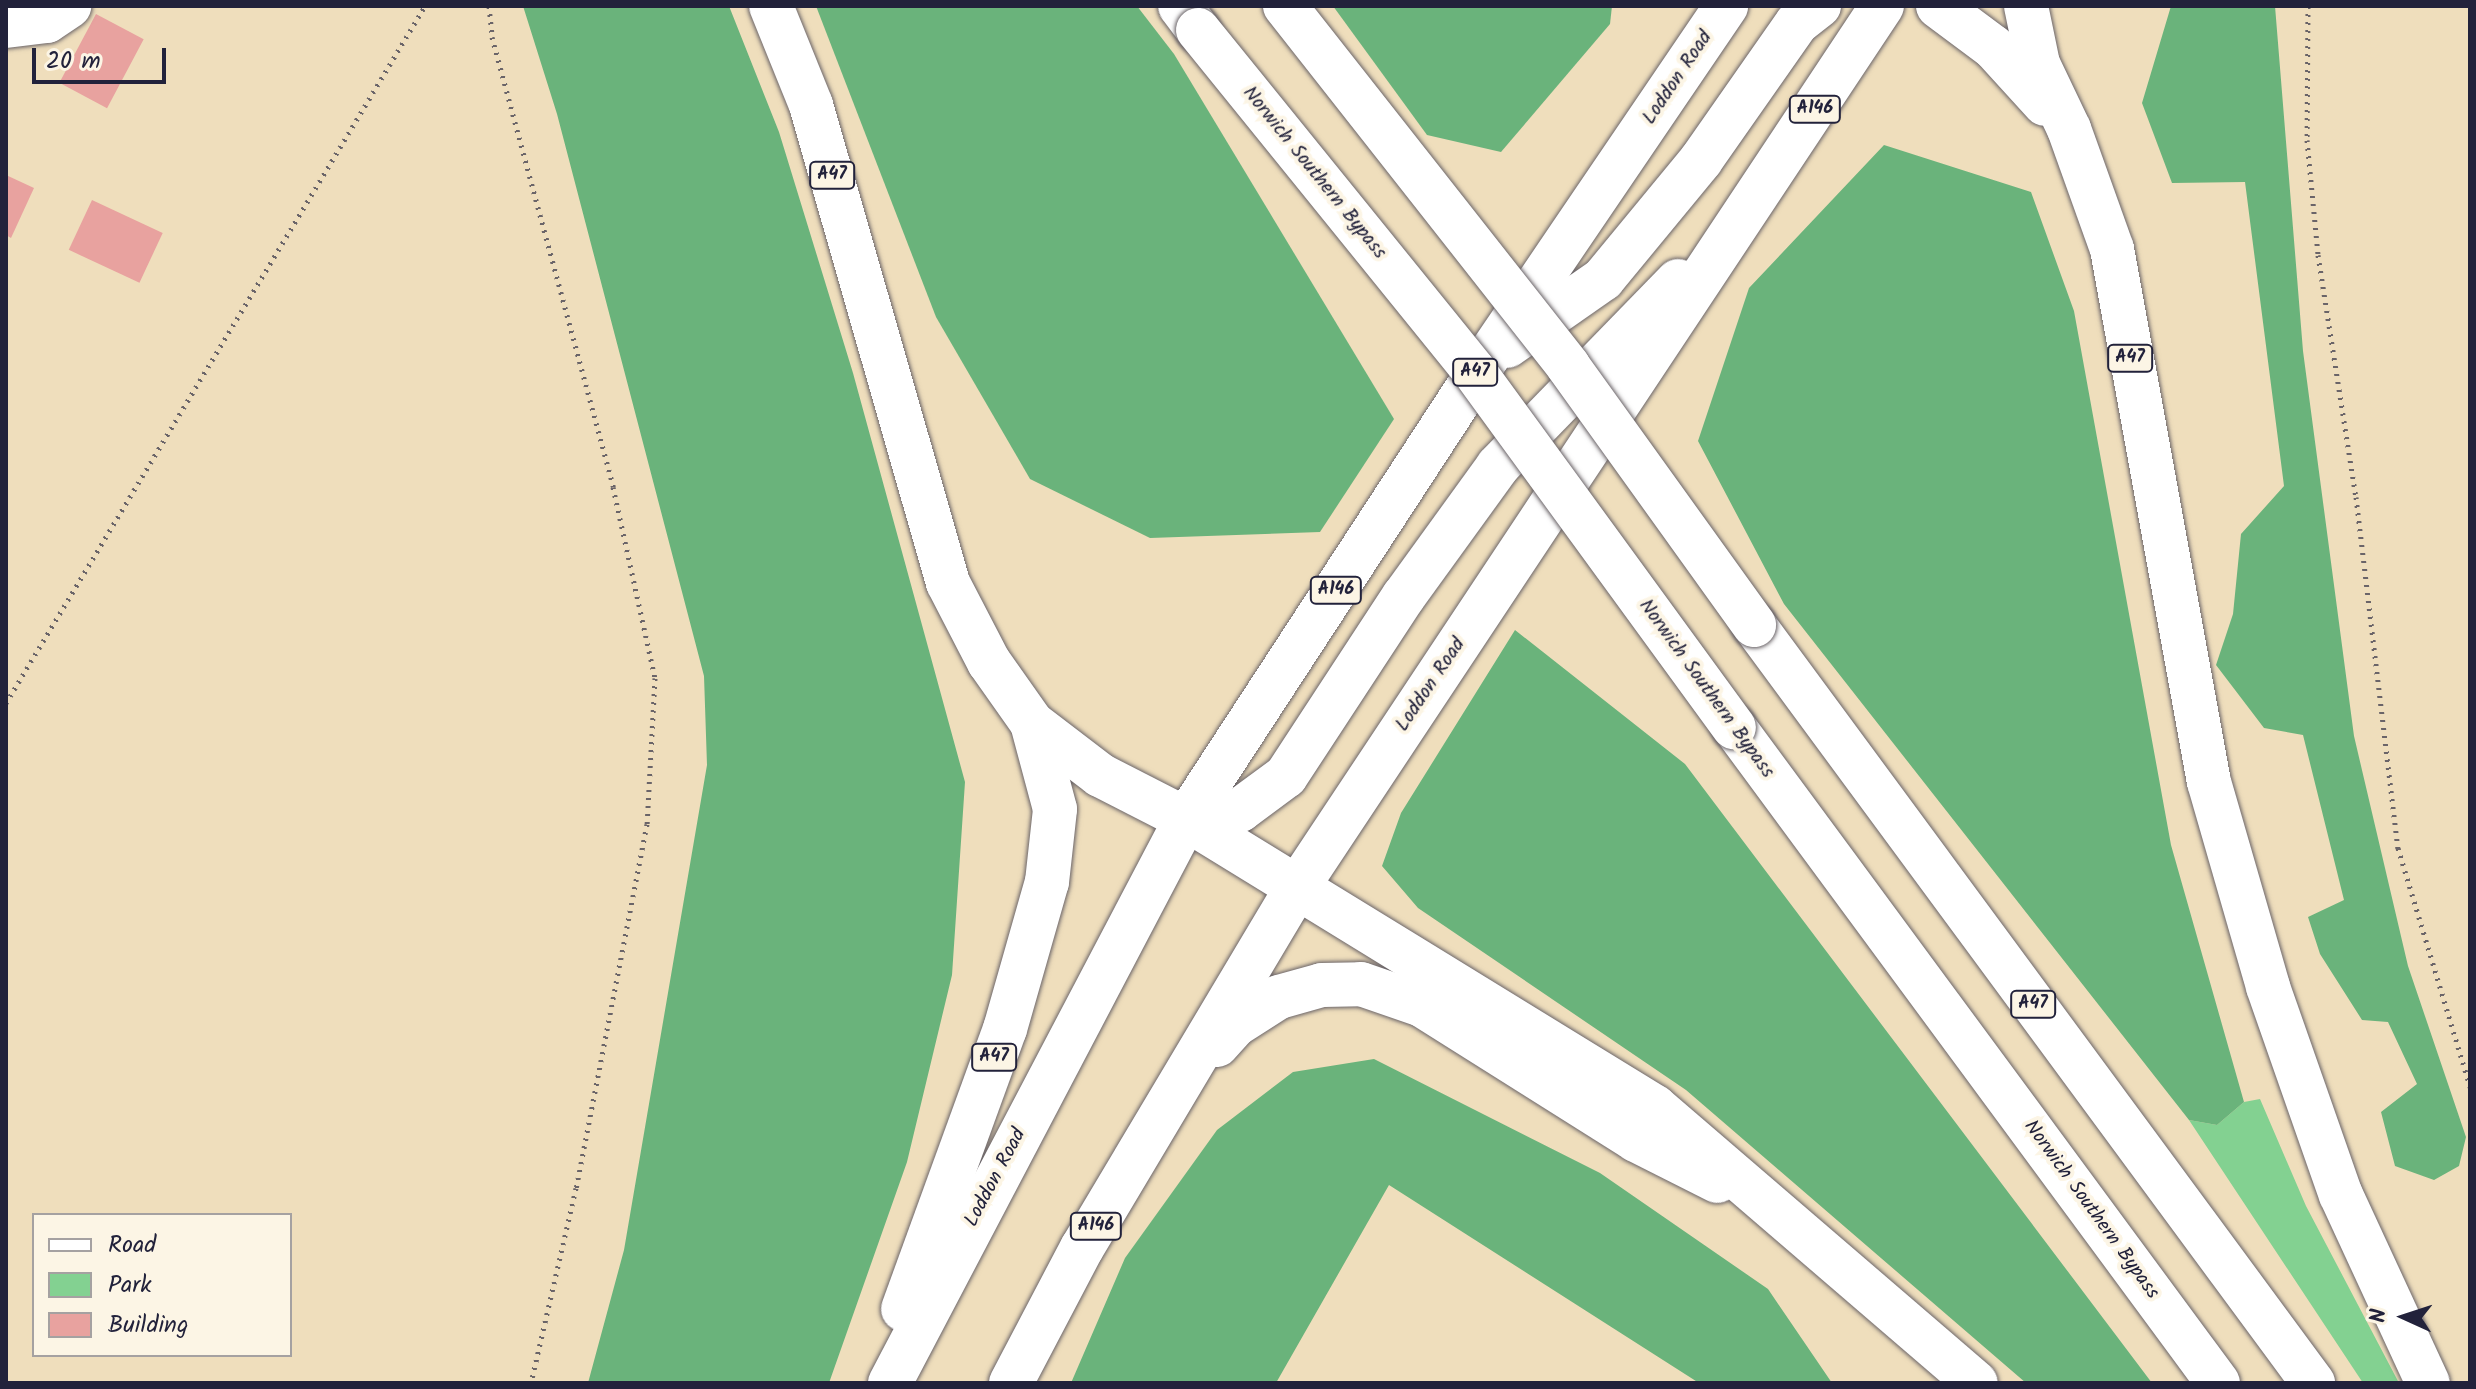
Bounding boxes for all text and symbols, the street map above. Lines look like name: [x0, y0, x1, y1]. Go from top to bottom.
street label: Loddon Road: [1638, 27, 1718, 129]
scale bar: [36, 32, 170, 82]
text: 20 m: [46, 42, 101, 81]
street label: Norwich Southern Bypass: [1237, 82, 1391, 264]
road number: A146: [1787, 95, 1843, 123]
road number: A47: [808, 161, 856, 189]
road number: A47: [2106, 344, 2154, 372]
road number: A47: [1451, 358, 1499, 386]
road number: A146: [1308, 576, 1364, 604]
street label: Norwich Southern Bypass: [1633, 595, 1779, 783]
street label: Loddon Road: [1391, 634, 1471, 736]
road number: A47: [2009, 990, 2057, 1018]
road number: A47: [970, 1043, 1018, 1071]
street label: Norwich Southern Bypass: [2018, 1116, 2164, 1304]
street label: Loddon Road: [960, 1125, 1032, 1231]
road number: A146: [1068, 1212, 1124, 1240]
legend: [32, 1213, 292, 1357]
text: Road: [108, 1226, 156, 1265]
text: Park: [108, 1266, 152, 1305]
north arrow: [2364, 1277, 2444, 1357]
text: Building: [108, 1306, 188, 1345]
text: N: [2362, 1308, 2397, 1324]

